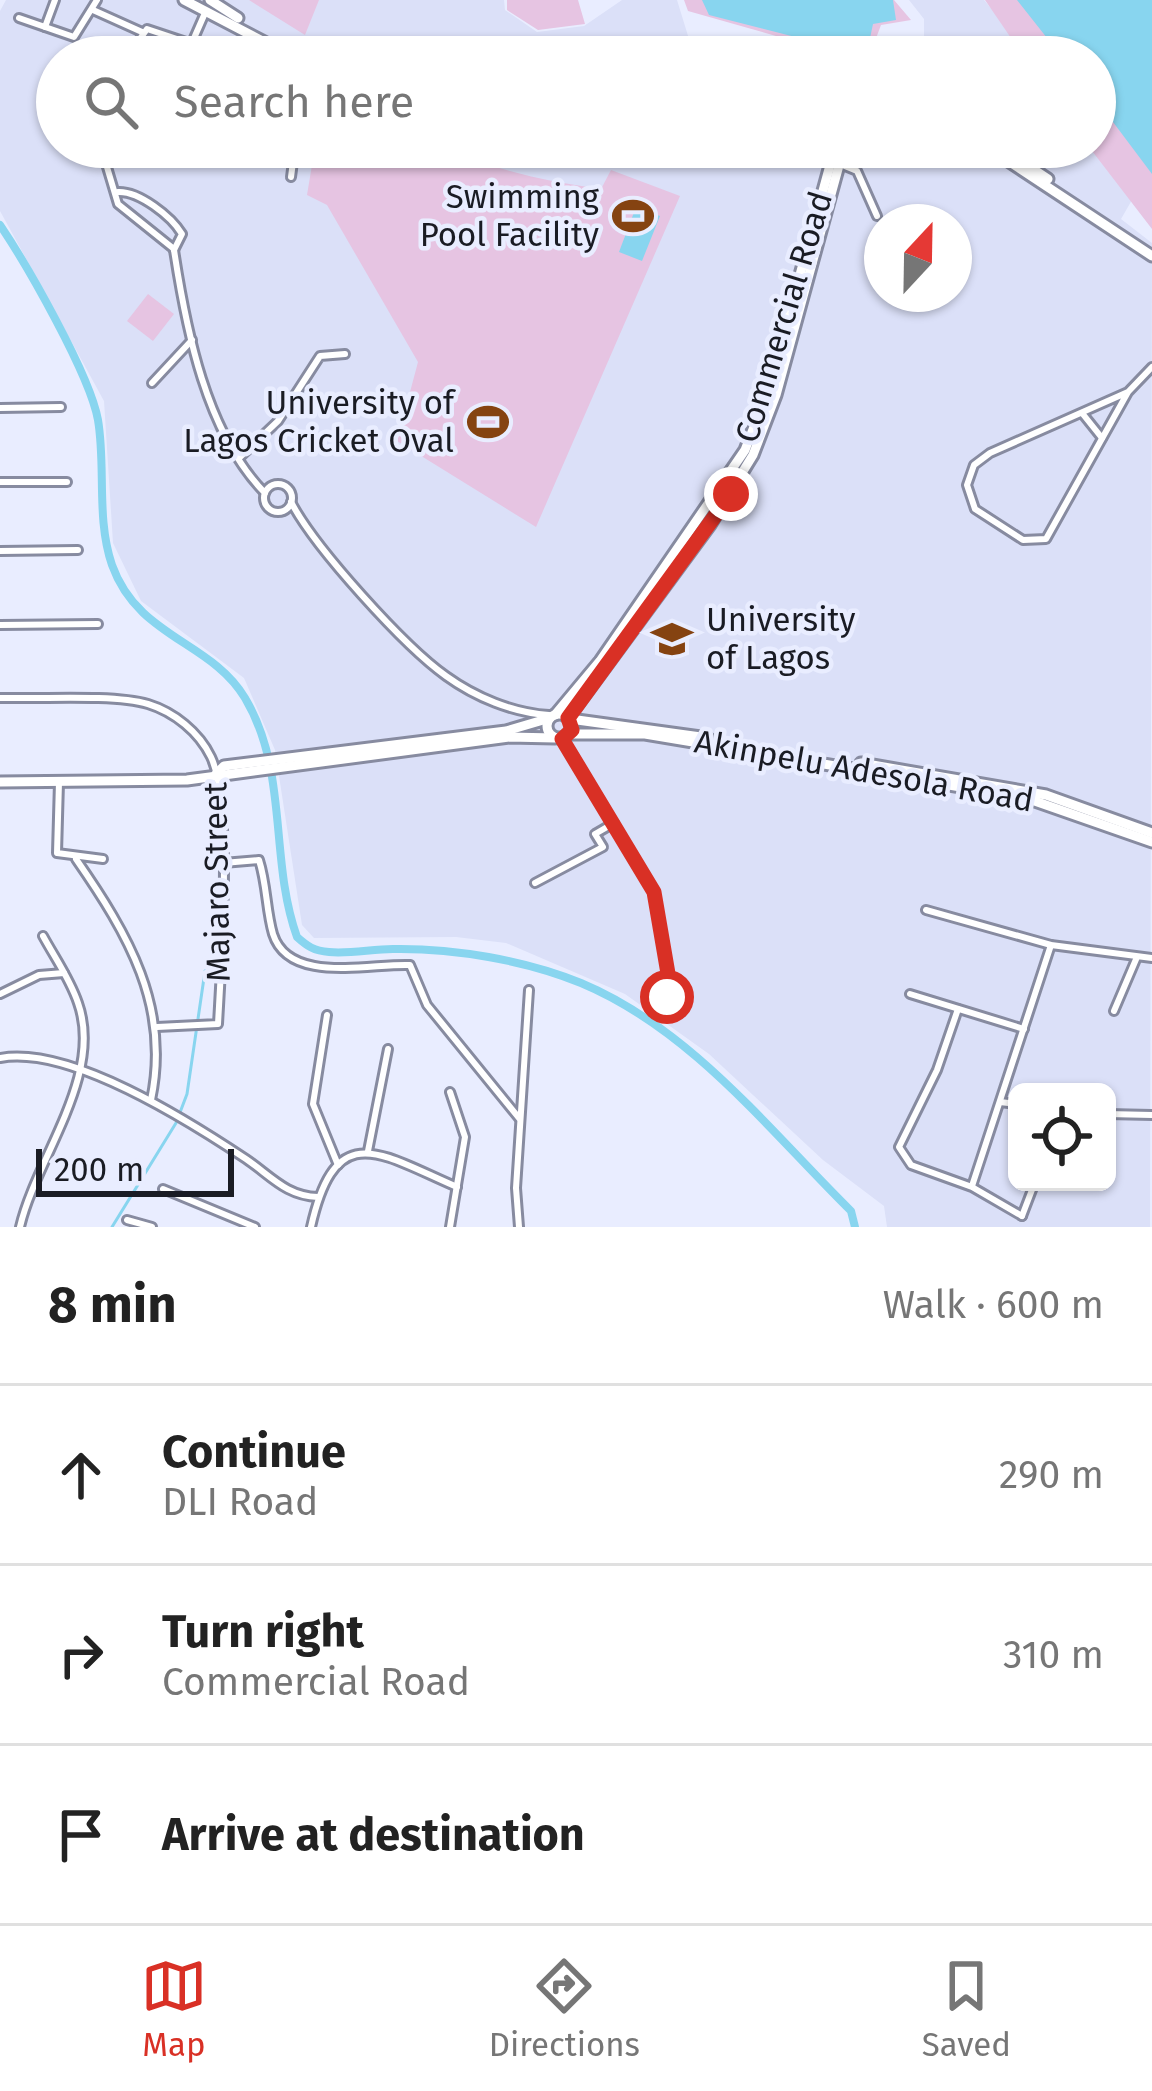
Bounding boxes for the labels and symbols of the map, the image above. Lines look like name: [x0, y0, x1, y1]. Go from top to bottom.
place label: Swimming Pool Facility: [420, 177, 600, 255]
street label: Commercial Road: [727, 187, 841, 447]
sports icon: Swimming Pool Facility: [610, 193, 656, 239]
north arrow: [864, 204, 972, 312]
place label: University of Lagos Cricket Oval: [183, 383, 457, 461]
sports icon: University of Lagos Cricket Oval: [465, 399, 511, 445]
route end: [704, 467, 758, 521]
place label: University of Lagos: [706, 600, 856, 678]
school or university icon: University of Lagos: [649, 616, 695, 662]
street label: Akinpelu Adesola Road: [691, 721, 1037, 821]
street label: Majaro Street: [195, 782, 239, 982]
route start: [640, 970, 694, 1024]
scale bar: [36, 1143, 234, 1196]

